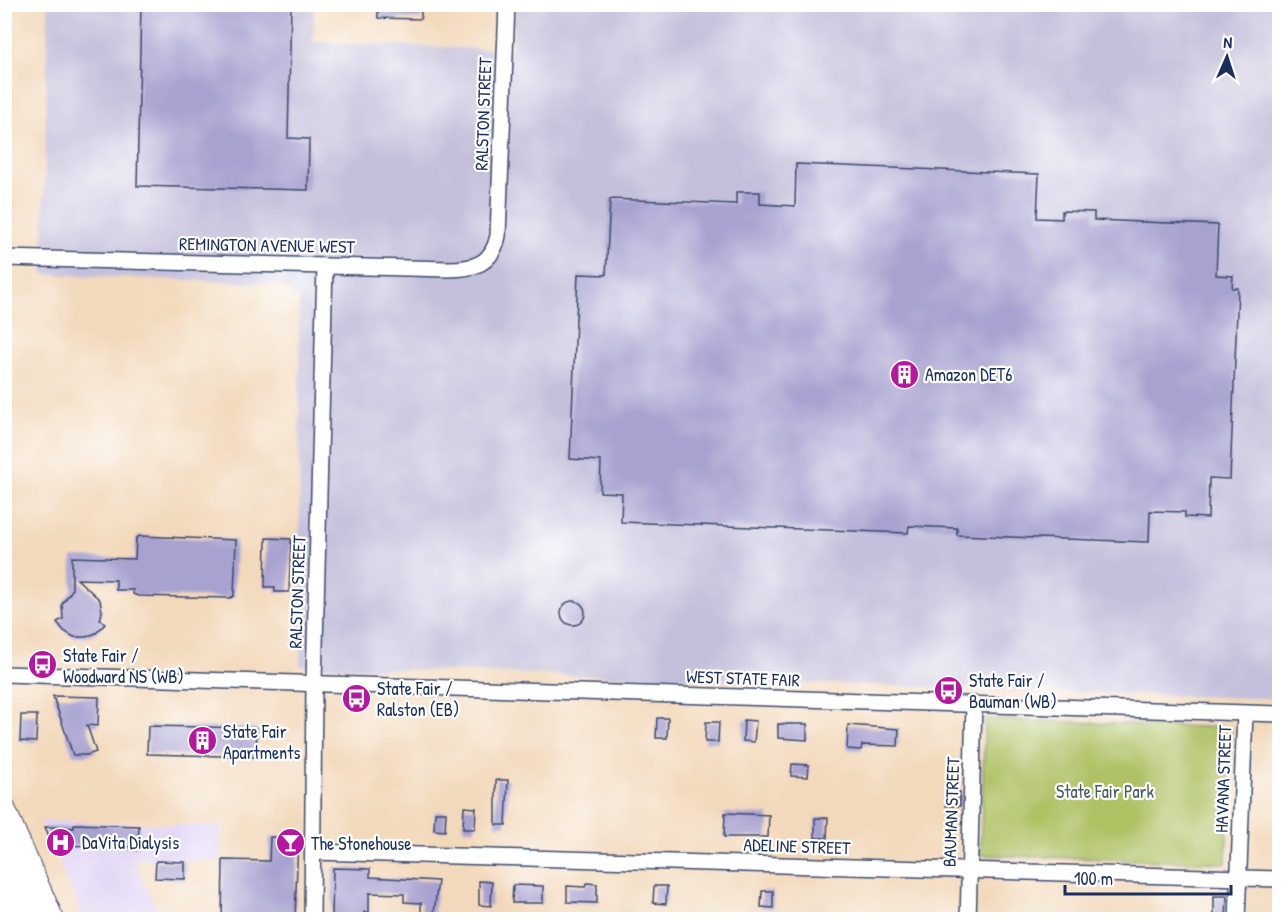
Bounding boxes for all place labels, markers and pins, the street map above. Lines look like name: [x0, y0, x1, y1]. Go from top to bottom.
building icon: Amazon DET6: [888, 358, 920, 390]
place label: Amazon DET6: [925, 362, 1012, 387]
place label: State Fair / Woodward NS (WB): [63, 643, 184, 689]
bus stop icon: State Fair / Woodward NS (WB): [26, 649, 58, 681]
place label: State Fair / Bauman (WB): [969, 668, 1057, 714]
bus stop icon: State Fair / Bauman (WB): [932, 674, 964, 706]
place label: State Fair / Ralston (EB): [377, 676, 459, 722]
bus stop icon: State Fair / Ralston (EB): [340, 682, 372, 714]
place label: State Fair Apartments: [223, 719, 300, 765]
building icon: State Fair Apartments: [186, 725, 218, 757]
hospital icon: DaVita Dialysis: [45, 826, 77, 858]
bar icon: The Stonehouse: [274, 827, 306, 859]
place label: DaVita Dialysis: [82, 830, 179, 855]
place label: The Stonehouse: [311, 831, 411, 856]

